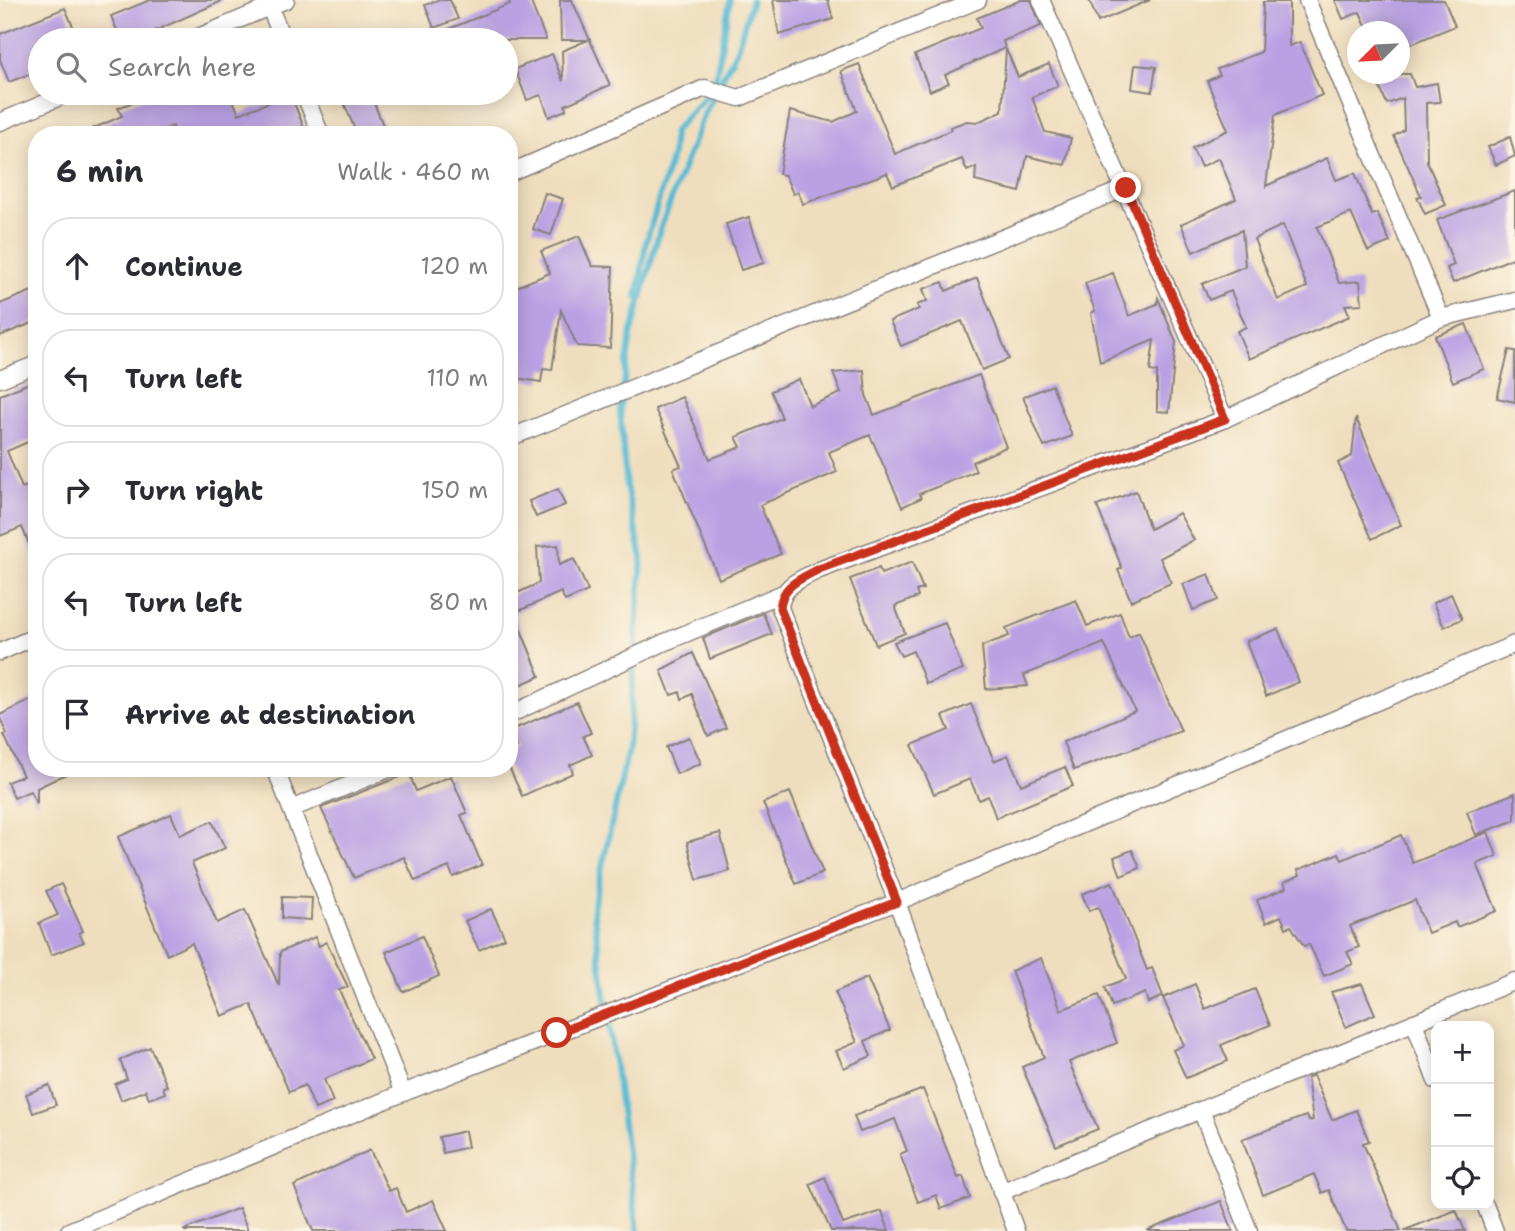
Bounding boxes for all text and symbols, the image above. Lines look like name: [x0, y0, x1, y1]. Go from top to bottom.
north arrow: [1347, 21, 1410, 84]
search box: [28, 28, 518, 105]
icon: search: [52, 48, 90, 86]
text: Search here: [108, 49, 257, 84]
text: 6 min: [56, 151, 143, 192]
text: Walk · 460 m: [337, 157, 490, 187]
route end: [1110, 172, 1141, 203]
icon: ahead: [58, 247, 96, 285]
text: Continue: [125, 249, 243, 284]
text: 120 m: [420, 251, 488, 281]
icon: left: [58, 359, 96, 397]
text: Turn left: [125, 361, 242, 396]
text: 110 m: [426, 363, 488, 393]
icon: right: [58, 471, 96, 509]
text: Turn right: [125, 473, 263, 508]
text: 150 m: [421, 475, 488, 505]
icon: left: [58, 583, 96, 621]
text: Turn left: [125, 585, 242, 620]
text: 80 m: [429, 587, 488, 617]
icon: arrive: [58, 695, 96, 733]
text: Arrive at destination: [125, 697, 415, 732]
route start: [541, 1017, 572, 1048]
map controls: [1431, 1021, 1494, 1210]
button: +: [1431, 1021, 1494, 1084]
button: −: [1431, 1084, 1494, 1147]
button: locate: [1431, 1147, 1494, 1210]

